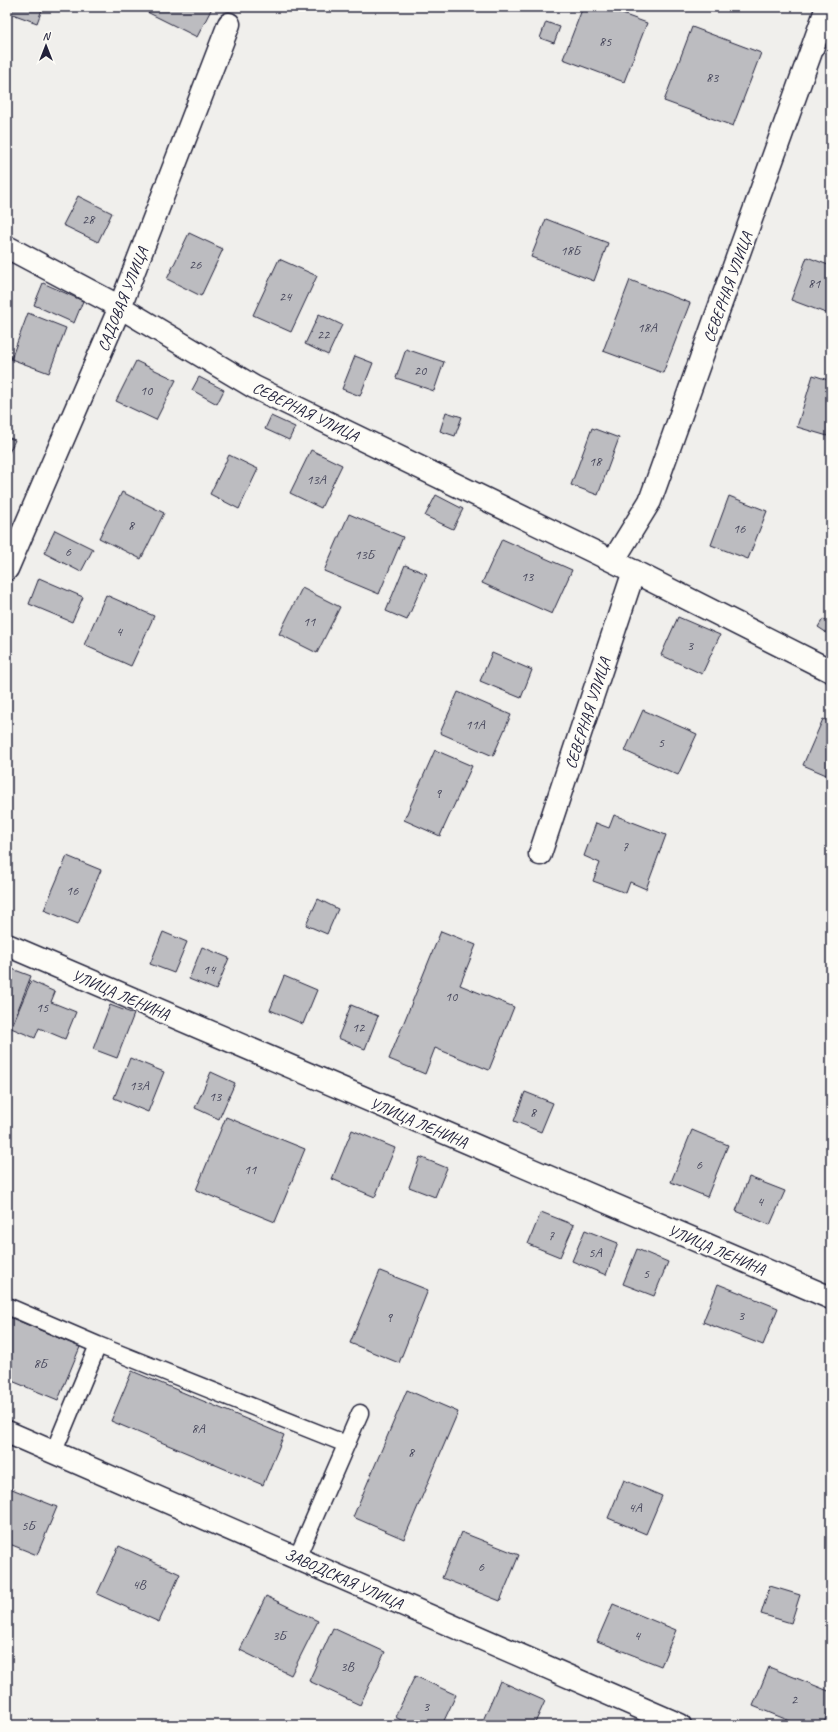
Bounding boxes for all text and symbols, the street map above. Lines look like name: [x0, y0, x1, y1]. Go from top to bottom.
north arrow: [26, 26, 66, 66]
text: N: [43, 29, 52, 43]
house number: 85: [599, 33, 612, 50]
house number: 83: [706, 69, 720, 86]
house number: 28: [82, 211, 96, 228]
street label: СЕВЕРНАЯ УЛИЦА: [699, 229, 757, 345]
house number: 18Б: [560, 242, 583, 259]
street label: САДОВАЯ УЛИЦА: [93, 244, 153, 354]
house number: 26: [189, 256, 202, 273]
house number: 81: [808, 275, 821, 292]
house number: 24: [279, 288, 293, 305]
house number: 18А: [637, 319, 658, 336]
house number: 22: [317, 326, 331, 343]
house number: 20: [414, 362, 428, 379]
street label: СЕВЕРНАЯ УЛИЦА: [249, 378, 363, 447]
house number: 10: [140, 382, 154, 399]
house number: 18: [589, 453, 603, 470]
house number: 13А: [306, 471, 327, 488]
house number: 8: [128, 517, 136, 534]
house number: 16: [733, 520, 746, 537]
house number: 6: [65, 543, 72, 560]
house number: 13Б: [354, 546, 377, 563]
house number: 13: [521, 568, 535, 585]
house number: 11: [303, 613, 316, 630]
house number: 4: [116, 623, 124, 640]
house number: 3: [687, 637, 695, 654]
street label: СЕВЕРНАЯ УЛИЦА: [561, 654, 616, 771]
house number: 11А: [465, 716, 486, 733]
house number: 5: [658, 734, 665, 751]
house number: 9: [435, 785, 443, 802]
house number: 7: [622, 838, 629, 855]
house number: 16: [66, 882, 79, 899]
house number: 14: [203, 961, 217, 978]
street label: УЛИЦА ЛЕНИНА: [69, 965, 173, 1025]
house number: 10: [445, 988, 459, 1005]
house number: 15: [36, 999, 49, 1016]
house number: 12: [352, 1019, 366, 1036]
house number: 13А: [129, 1077, 150, 1094]
house number: 13: [209, 1088, 223, 1105]
street label: УЛИЦА ЛЕНИНА: [367, 1093, 471, 1153]
house number: 8: [530, 1104, 538, 1121]
house number: 6: [696, 1156, 703, 1173]
house number: 11: [244, 1161, 257, 1178]
house number: 4: [757, 1193, 765, 1210]
street label: УЛИЦА ЛЕНИНА: [665, 1220, 769, 1280]
house number: 7: [548, 1227, 555, 1244]
house number: 5А: [588, 1244, 603, 1261]
house number: 5: [643, 1265, 650, 1282]
house number: 3: [738, 1307, 746, 1324]
house number: 9: [386, 1309, 394, 1326]
house number: 8Б: [33, 1355, 50, 1372]
house number: 8А: [191, 1420, 206, 1437]
house number: 8: [408, 1444, 416, 1461]
house number: 4А: [628, 1499, 643, 1516]
house number: 5Б: [21, 1517, 38, 1534]
street label: ЗАВОДСКАЯ УЛИЦА: [281, 1544, 407, 1614]
house number: 6: [478, 1558, 485, 1575]
house number: 4В: [132, 1576, 148, 1593]
house number: 3Б: [272, 1627, 289, 1644]
house number: 4: [634, 1627, 642, 1644]
house number: 3В: [340, 1658, 356, 1675]
house number: 2: [791, 1691, 799, 1708]
house number: 3: [423, 1698, 431, 1715]

